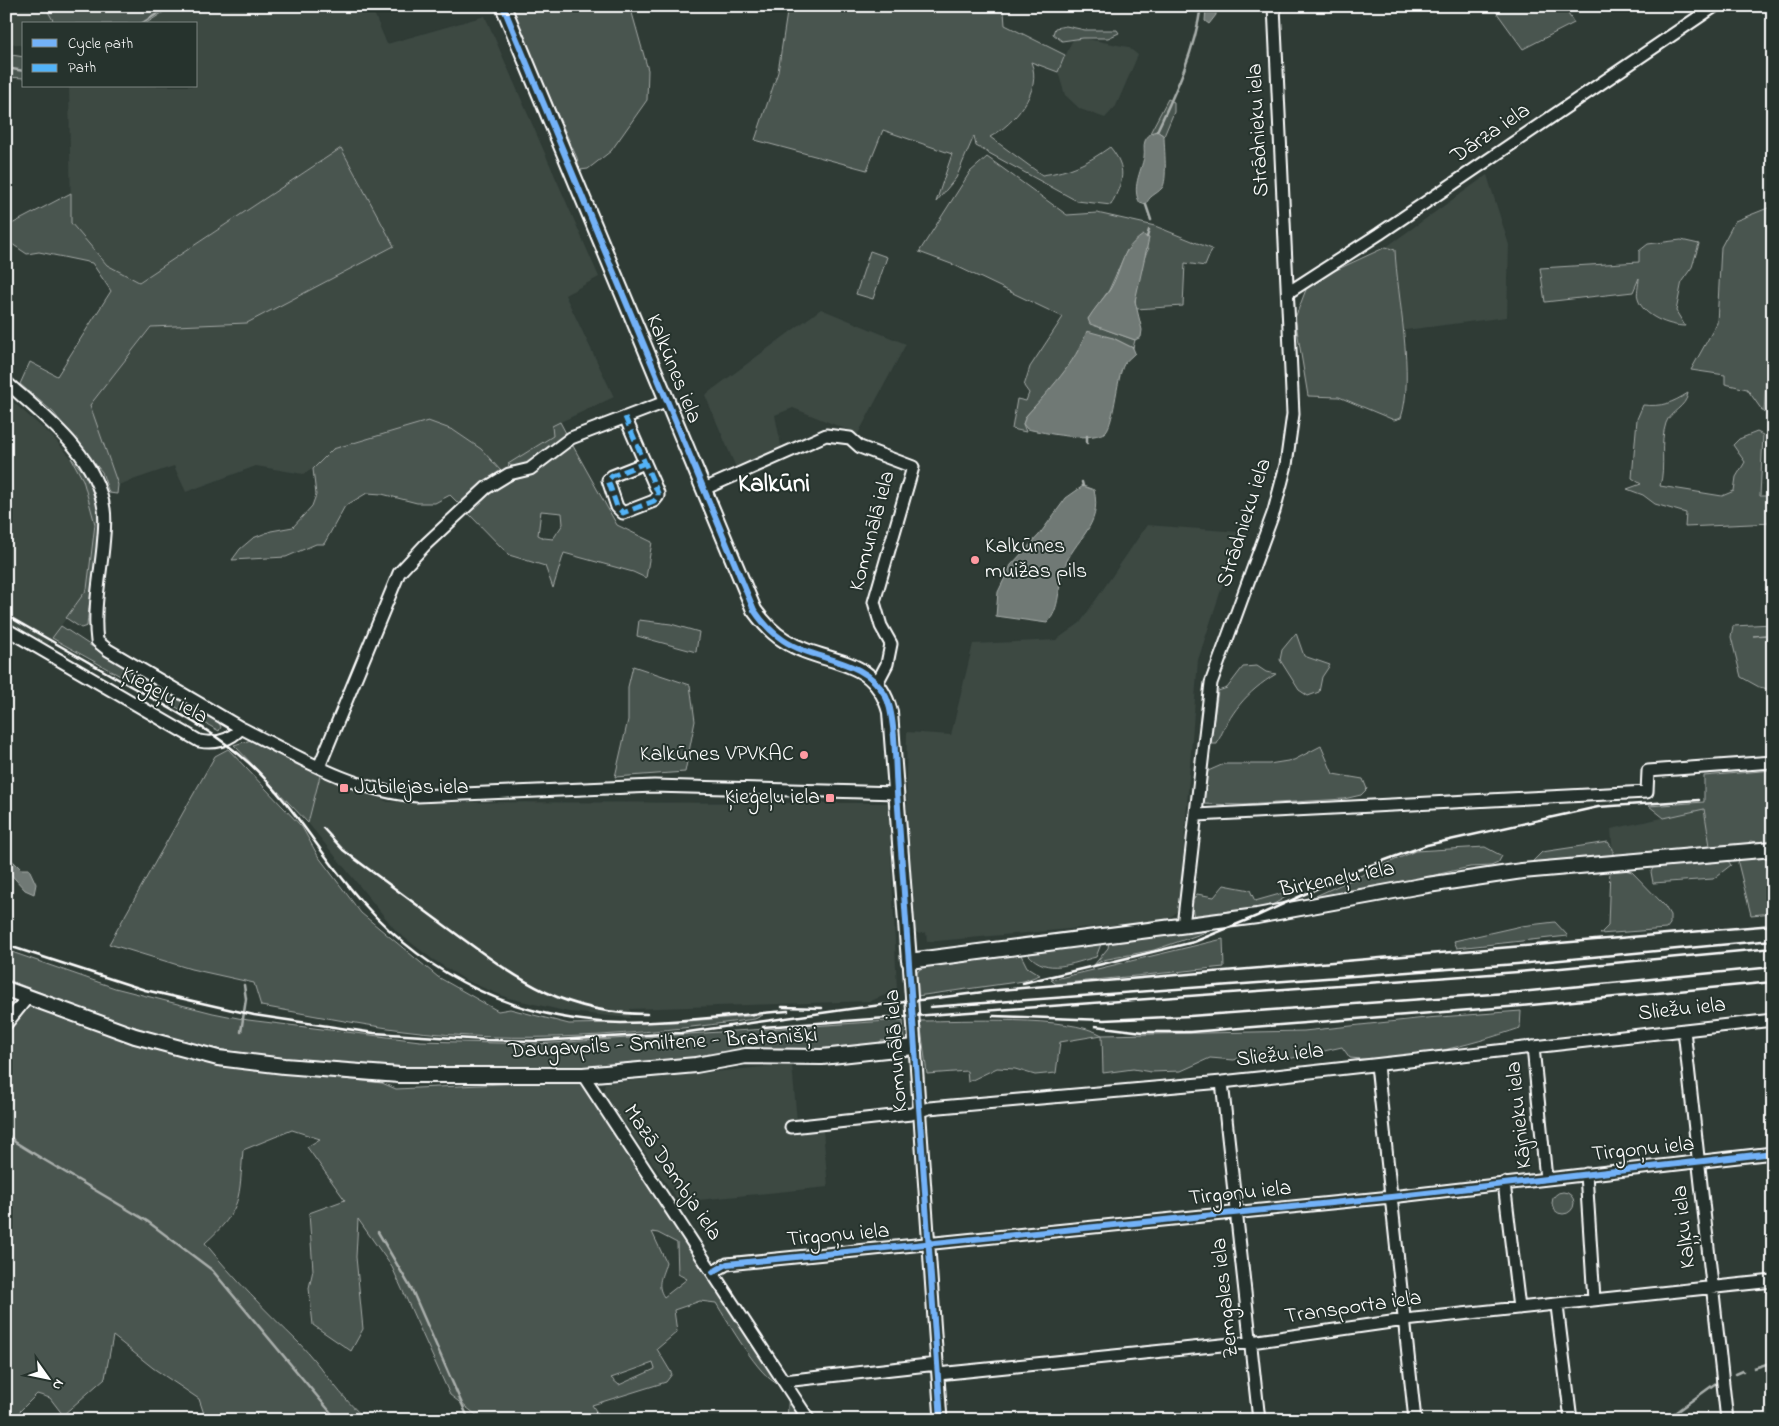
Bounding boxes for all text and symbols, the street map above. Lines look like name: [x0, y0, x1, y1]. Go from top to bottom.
legend: [22, 22, 198, 88]
text: Cycle path: [68, 33, 133, 56]
text: Path: [68, 57, 96, 79]
street label: Strādnieku iela: [1240, 62, 1278, 198]
street label: Dārza iela: [1444, 96, 1537, 173]
street label: Kalkūnes iela: [637, 310, 709, 428]
street label: Strādnieku iela: [1209, 455, 1281, 591]
district label: Kalkūni: [738, 467, 810, 503]
street label: Komunālā iela: [842, 467, 904, 595]
place label: Kalkūnes muižas pils: [985, 531, 1087, 588]
marker: Kalkūnes muižas pils: [969, 554, 981, 566]
street label: Ķieģeļu iela: [114, 659, 213, 734]
place label: Kalkūnes VPVKAC: [640, 739, 794, 771]
marker: Kalkūnes VPVKAC: [798, 749, 810, 761]
place label: Jubilejas iela: [354, 772, 469, 804]
marker: Jubilejas iela: [338, 782, 350, 794]
place label: Ķieģeļu iela: [725, 782, 820, 815]
marker: Ķieģeļu iela: [824, 792, 836, 804]
street label: Birķeneļu iela: [1276, 853, 1397, 907]
street label: Komunālā iela: [877, 988, 917, 1114]
street label: Sliežu iela: [1636, 989, 1728, 1031]
street label: Daugavpils - Smiltene - Bratanišķi: [507, 1020, 818, 1069]
street label: Sliežu iela: [1234, 1035, 1326, 1077]
street label: Kājnieku iela: [1498, 1060, 1542, 1170]
street label: Mazā Dambja iela: [614, 1098, 730, 1248]
street label: Tirgoņu iela: [1590, 1129, 1696, 1172]
street label: Tirgoņu iela: [1187, 1173, 1293, 1216]
street label: Kaļķu iela: [1665, 1184, 1705, 1270]
street label: Tirgoņu iela: [785, 1216, 891, 1257]
street label: Zemgales iela: [1204, 1236, 1249, 1360]
street label: Transporta iela: [1283, 1283, 1423, 1333]
north arrow: [22, 1354, 72, 1404]
text: N: [46, 1375, 69, 1394]

